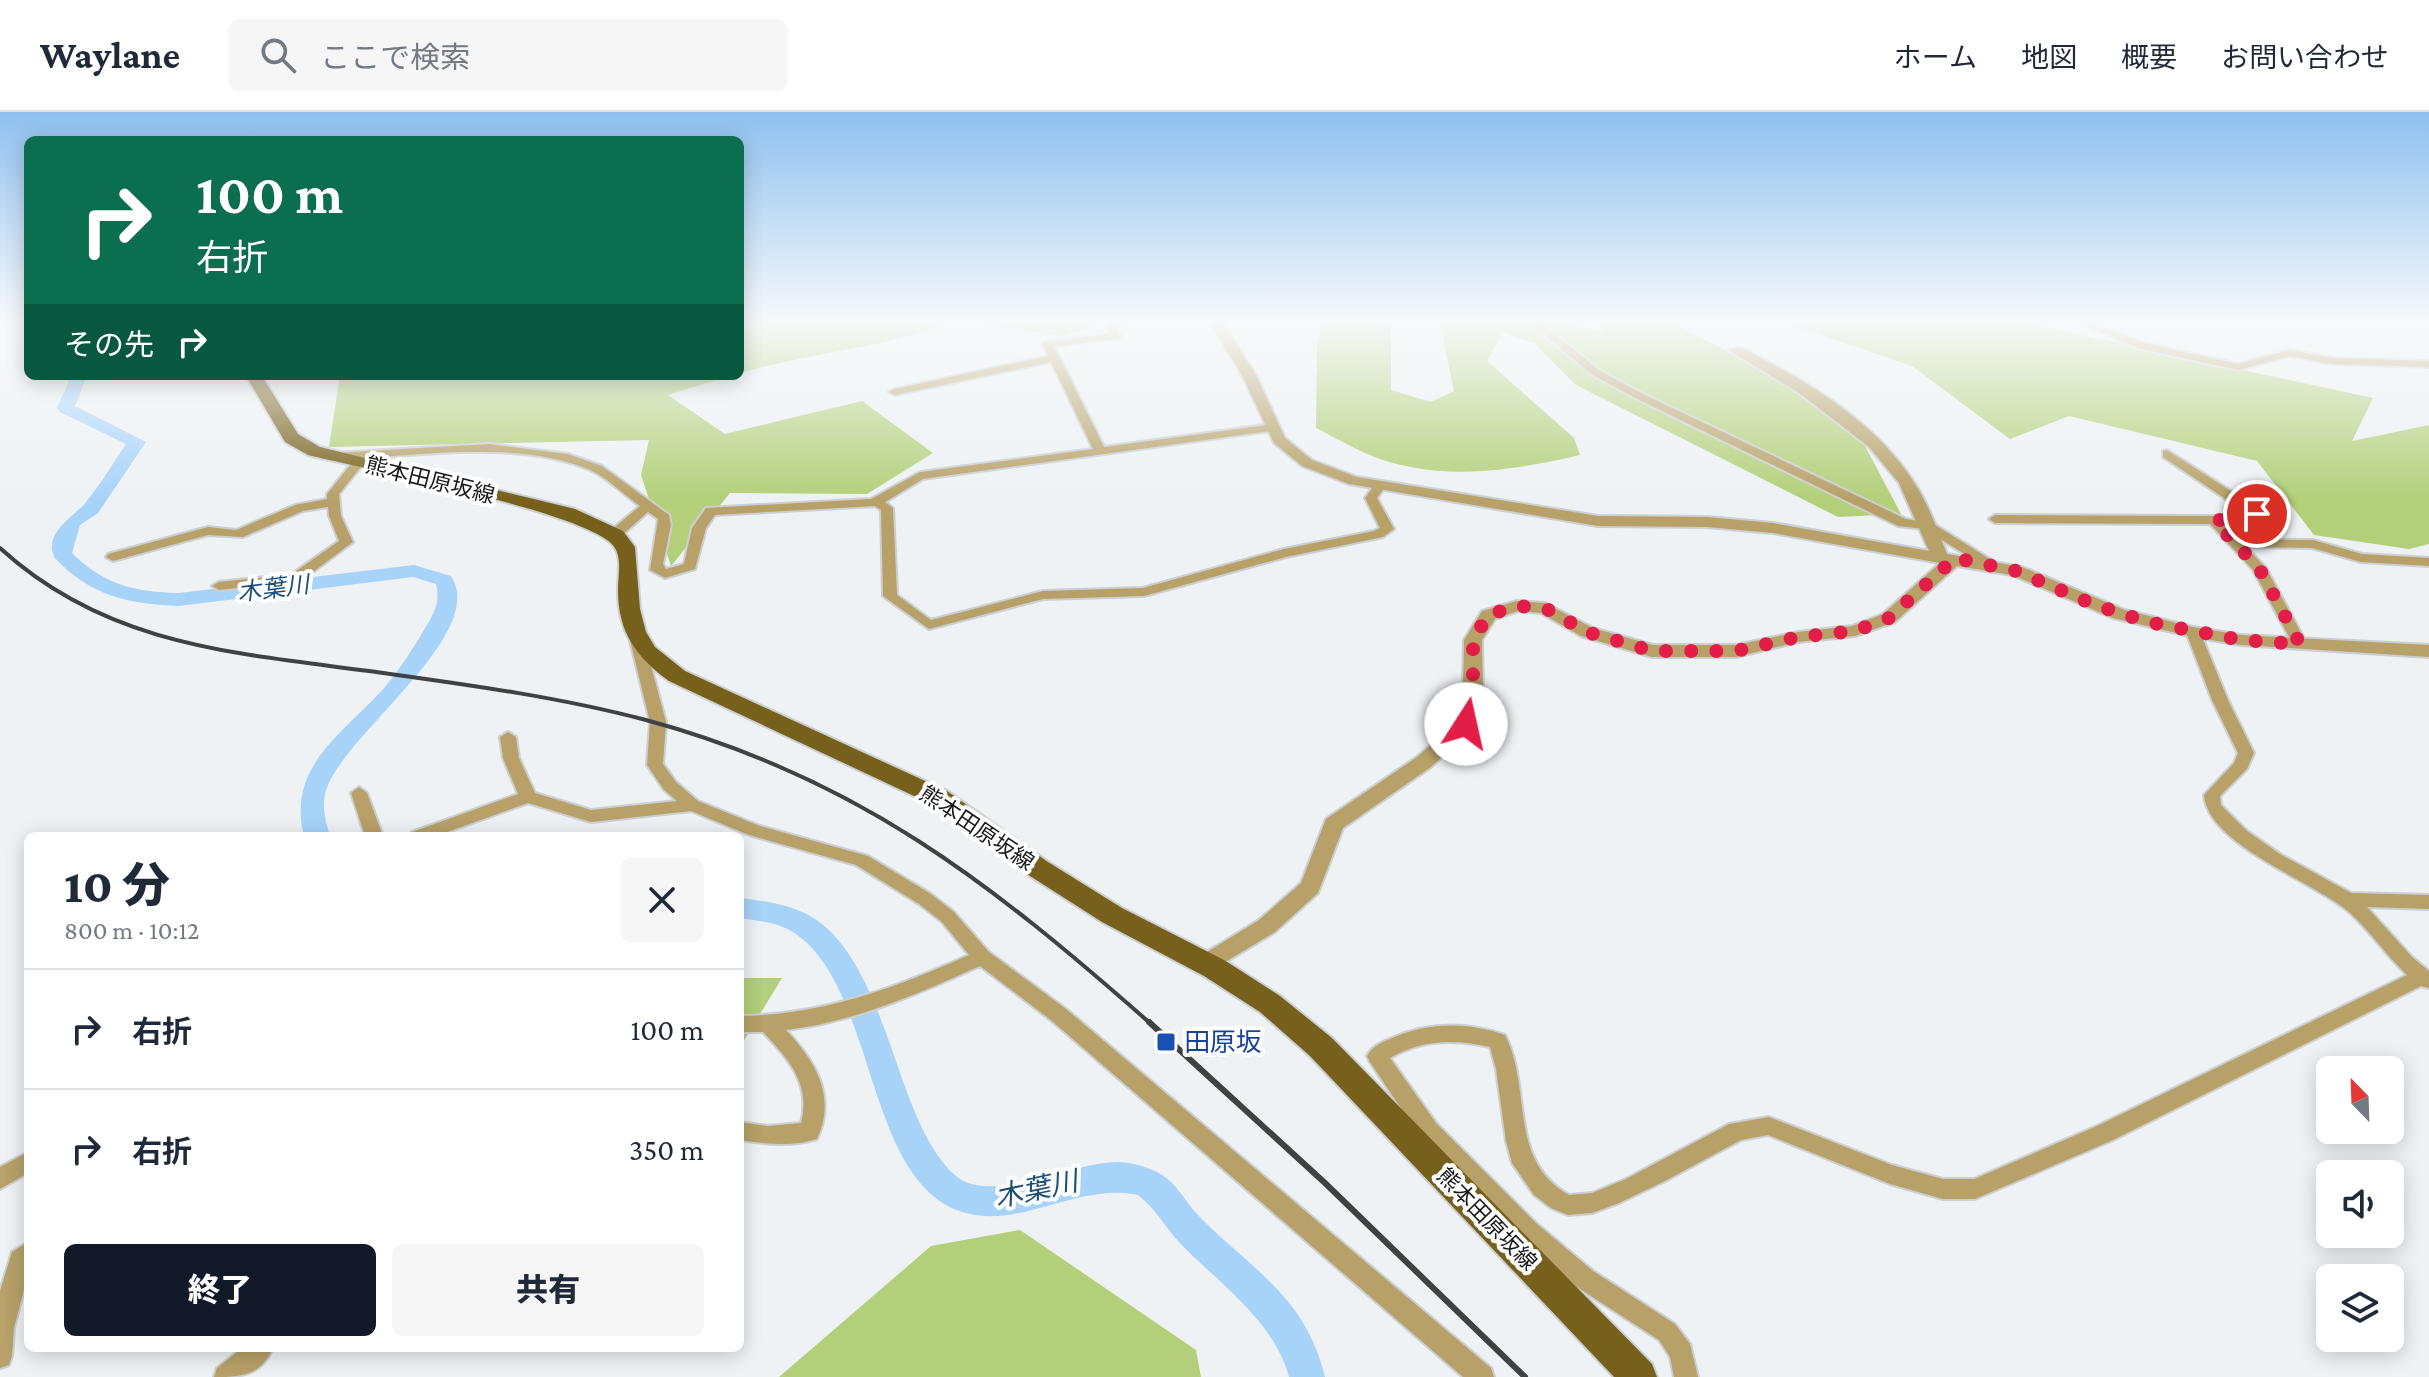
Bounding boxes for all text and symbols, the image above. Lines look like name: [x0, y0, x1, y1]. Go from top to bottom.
search box: [228, 19, 788, 91]
icon: search: [256, 33, 300, 77]
text: Waylane: [40, 34, 180, 76]
text: ここで検索: [320, 41, 470, 74]
text: ホーム: [1894, 42, 1977, 73]
text: 地図: [2021, 42, 2077, 73]
text: 概要: [2121, 42, 2177, 73]
text: お問い合わせ: [2221, 42, 2389, 73]
text: 100 m: [196, 163, 343, 225]
icon: right: [64, 168, 168, 272]
text: 右折: [196, 238, 268, 278]
icon: right: [170, 320, 214, 364]
text: その先: [64, 328, 154, 361]
street label: 熊本田原坂線: [363, 452, 497, 508]
pin: [2223, 480, 2291, 548]
icon: arrive: [2235, 492, 2279, 536]
water label: 木葉川: [236, 570, 313, 606]
position arrow: [1424, 682, 1508, 766]
street label: 熊本田原坂線: [915, 781, 1039, 875]
button: close: [620, 858, 704, 942]
text: 10 分: [64, 859, 170, 912]
text: 800 m · 10:12: [64, 916, 199, 945]
icon: right: [64, 1007, 108, 1051]
text: 100 m: [630, 1013, 704, 1046]
text: 右折: [132, 1015, 192, 1048]
place label: 田原坂: [1184, 1028, 1262, 1057]
marker: 田原坂: [1155, 1031, 1177, 1053]
north arrow: [2316, 1056, 2404, 1144]
map controls: [2316, 1056, 2404, 1352]
icon: right: [64, 1127, 108, 1171]
text: 350 m: [629, 1133, 704, 1166]
text: 右折: [132, 1135, 192, 1168]
button: sound: [2316, 1160, 2404, 1248]
street label: 熊本田原坂線: [1432, 1163, 1542, 1275]
water label: 木葉川: [992, 1164, 1083, 1213]
button: 終了: [64, 1244, 376, 1336]
button: 共有: [392, 1244, 704, 1336]
button: layers: [2316, 1264, 2404, 1352]

